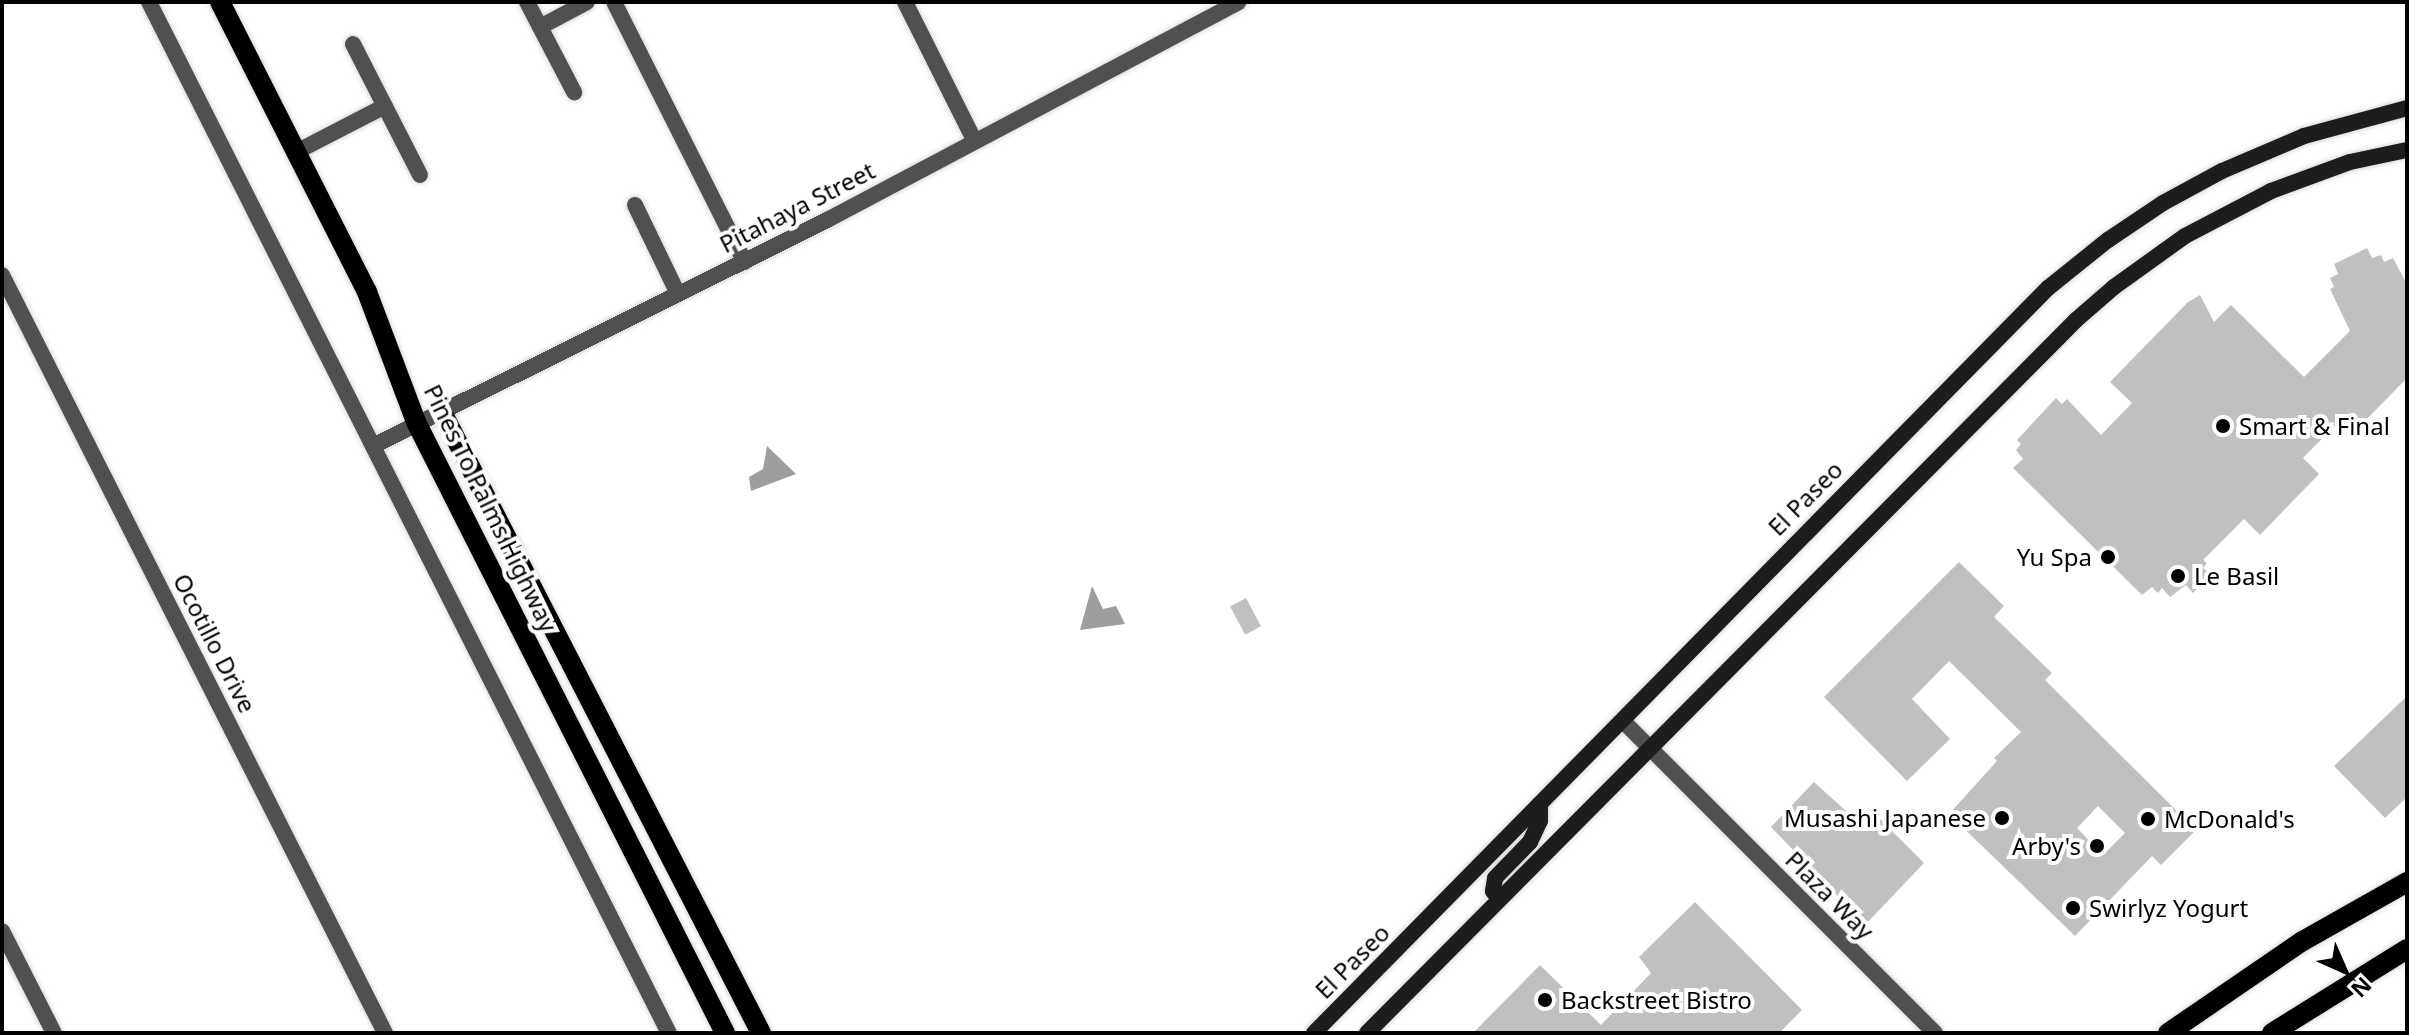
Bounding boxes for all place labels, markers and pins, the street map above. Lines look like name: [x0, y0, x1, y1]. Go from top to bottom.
place label: Smart & Final: [2239, 412, 2390, 440]
marker: Smart & Final: [2214, 417, 2232, 435]
place label: Yu Spa: [2017, 543, 2092, 571]
marker: Yu Spa: [2099, 548, 2117, 566]
place label: Le Basil: [2194, 562, 2279, 590]
marker: Le Basil: [2169, 567, 2187, 585]
place label: Musashi Japanese: [1784, 804, 1986, 832]
place label: McDonald's: [2164, 805, 2295, 833]
marker: Musashi Japanese: [1993, 809, 2011, 827]
marker: McDonald's: [2139, 810, 2157, 828]
place label: Arby's: [2012, 832, 2081, 860]
marker: Arby's: [2088, 837, 2106, 855]
place label: Swirlyz Yogurt: [2089, 894, 2248, 922]
marker: Swirlyz Yogurt: [2064, 899, 2082, 917]
place label: Backstreet Bistro: [1561, 986, 1752, 1014]
marker: Backstreet Bistro: [1536, 991, 1554, 1009]

